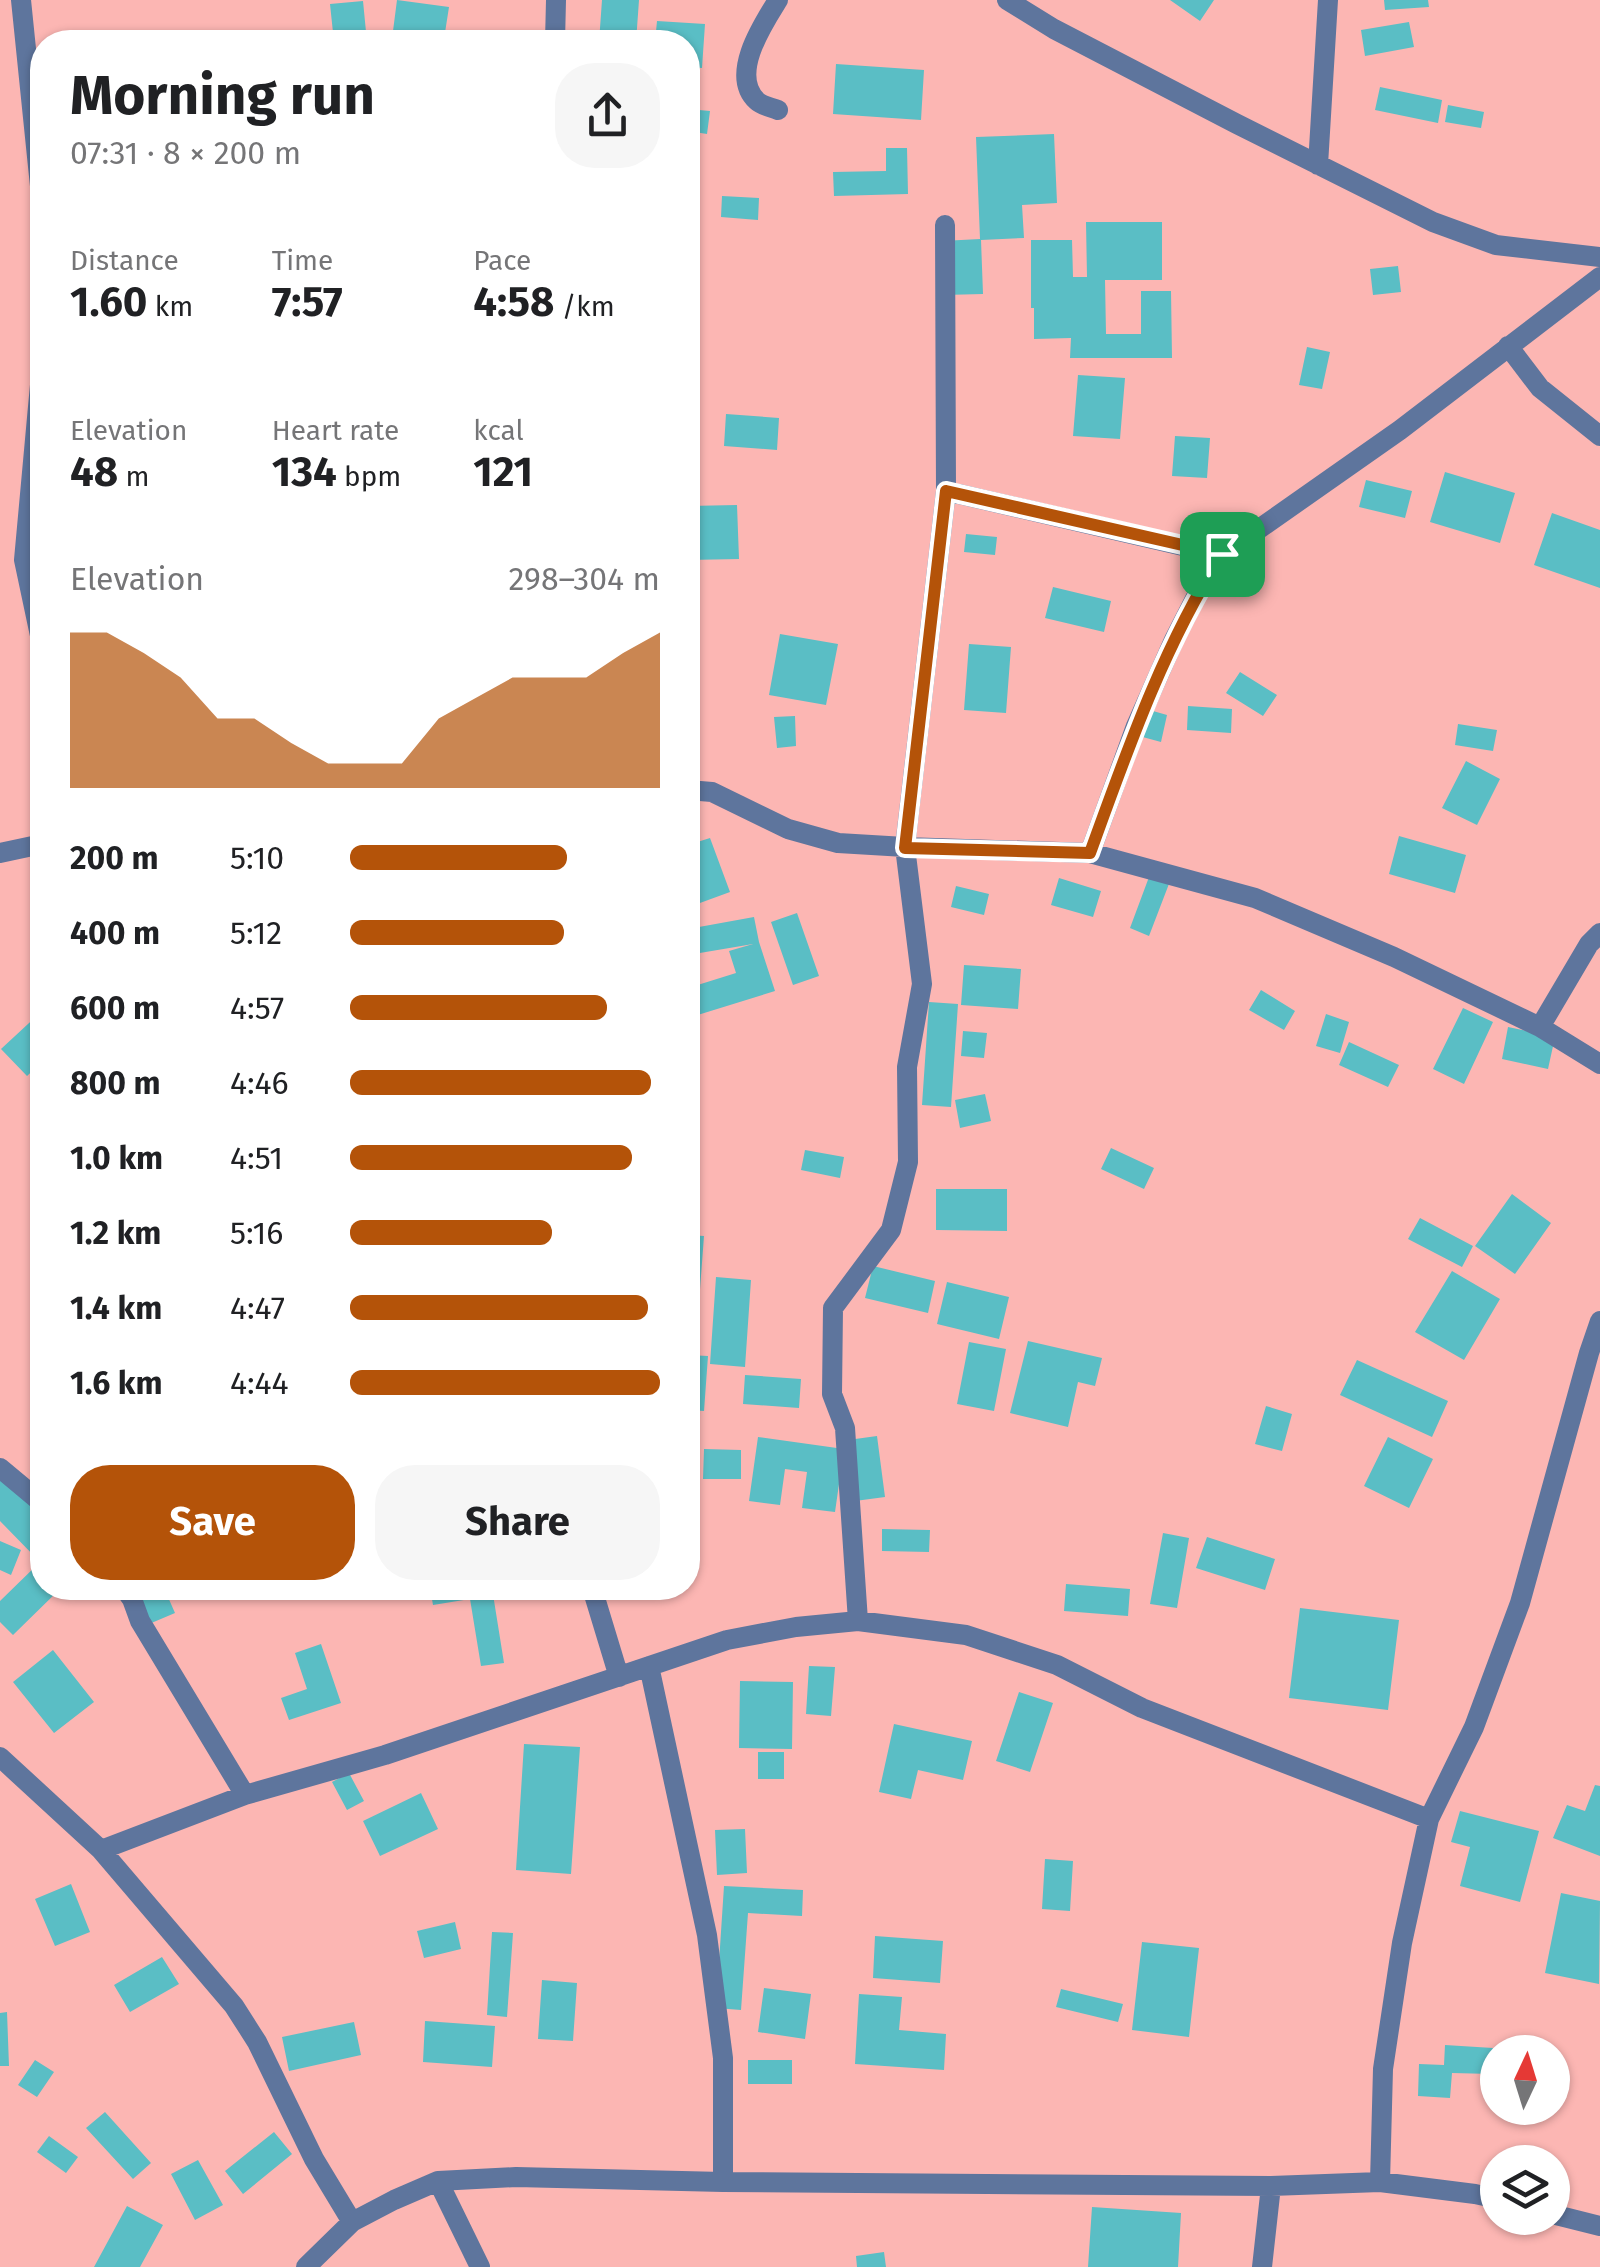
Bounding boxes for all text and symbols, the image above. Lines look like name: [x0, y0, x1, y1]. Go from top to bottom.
text: Morning run: [70, 63, 375, 129]
button: share: [555, 63, 660, 168]
text: 07:31 · 8 × 200 m: [70, 134, 301, 172]
text: Distance: [70, 244, 179, 277]
text: Time: [272, 244, 333, 277]
text: Pace: [473, 244, 531, 277]
text: 1.60: [70, 277, 147, 327]
text: 7:57: [272, 277, 343, 327]
text: 4:58: [473, 277, 554, 327]
text: km: [147, 290, 193, 323]
text: /km: [554, 290, 615, 323]
text: Elevation: [70, 414, 187, 447]
text: Heart rate: [272, 414, 399, 447]
text: kcal: [473, 414, 524, 447]
text: 48: [70, 447, 118, 497]
text: 134: [272, 447, 337, 497]
text: 121: [473, 447, 533, 497]
text: m: [118, 460, 150, 493]
text: bpm: [337, 460, 401, 493]
pin: [1180, 512, 1265, 597]
icon: arrive: [1195, 527, 1250, 582]
text: Elevation: [70, 560, 204, 598]
text: 298–304 m: [509, 560, 660, 598]
text: 200 m: [70, 839, 159, 877]
text: 5:10: [230, 839, 284, 877]
text: 400 m: [70, 914, 160, 952]
text: 5:12: [230, 914, 282, 952]
text: 600 m: [70, 989, 160, 1027]
text: 4:57: [230, 989, 284, 1027]
text: 800 m: [70, 1064, 161, 1102]
text: 4:46: [230, 1064, 289, 1102]
text: 1.0 km: [70, 1139, 163, 1177]
text: 4:51: [230, 1139, 283, 1177]
text: 1.2 km: [70, 1214, 161, 1252]
text: 5:16: [230, 1214, 283, 1252]
text: 1.4 km: [70, 1289, 162, 1327]
text: 4:47: [230, 1289, 285, 1327]
text: 1.6 km: [70, 1364, 163, 1402]
text: 4:44: [230, 1364, 289, 1402]
button: Save: [70, 1465, 355, 1580]
button: Share: [375, 1465, 660, 1580]
north arrow: [1480, 2035, 1570, 2125]
map controls: [1480, 2035, 1570, 2235]
button: layers: [1480, 2145, 1570, 2235]

